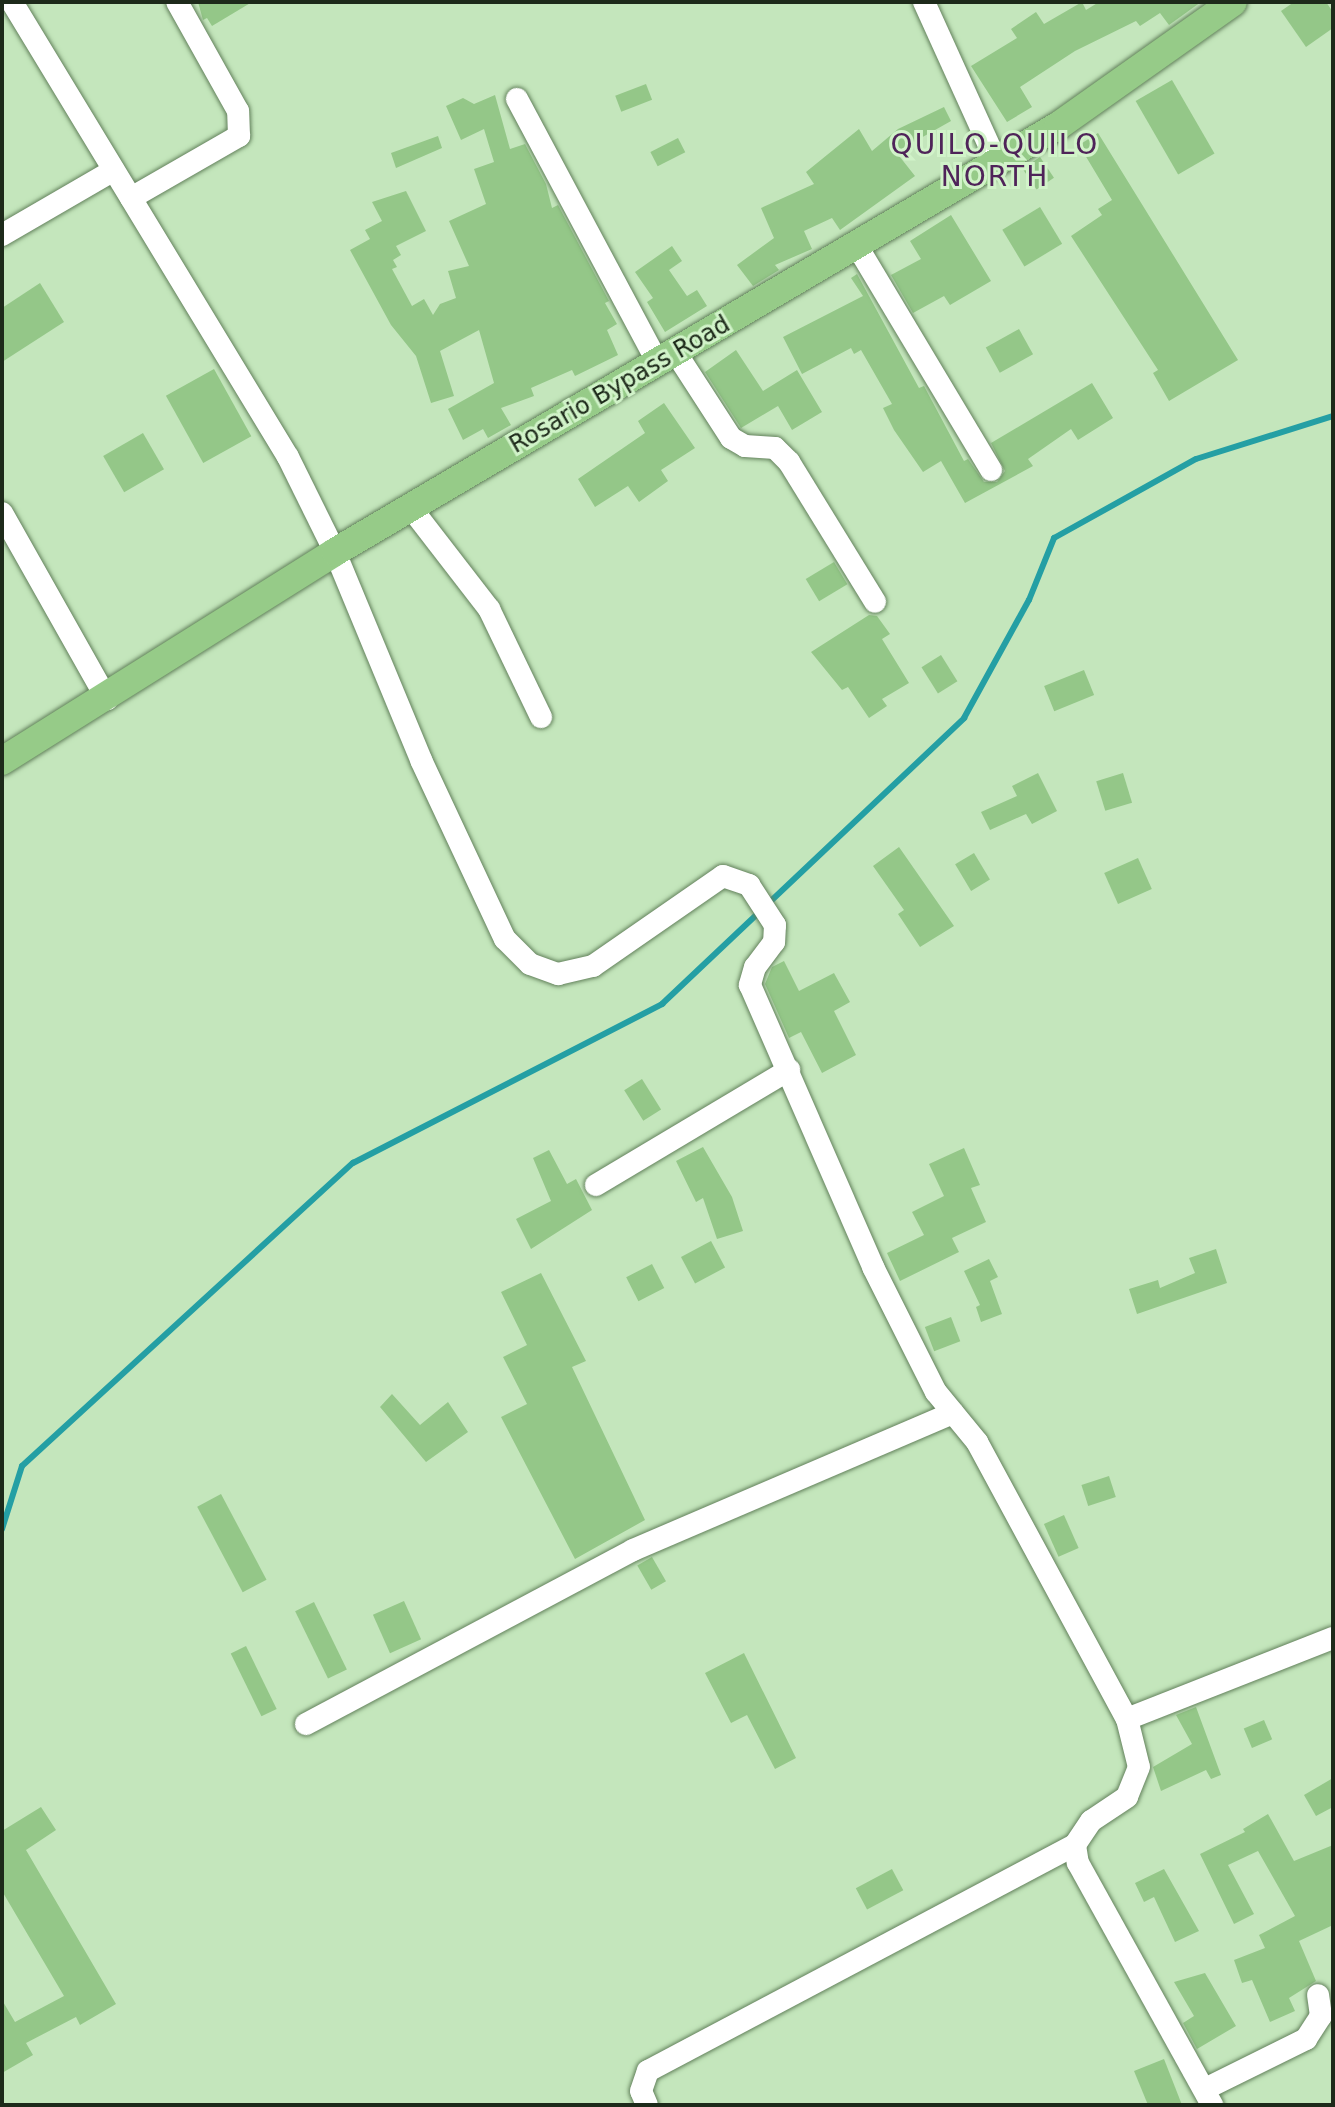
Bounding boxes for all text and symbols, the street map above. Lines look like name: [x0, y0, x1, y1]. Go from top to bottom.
district label: QUILO-QUILO NORTH: [891, 128, 1099, 194]
street label: Rosario Bypass Road: [505, 310, 735, 460]

